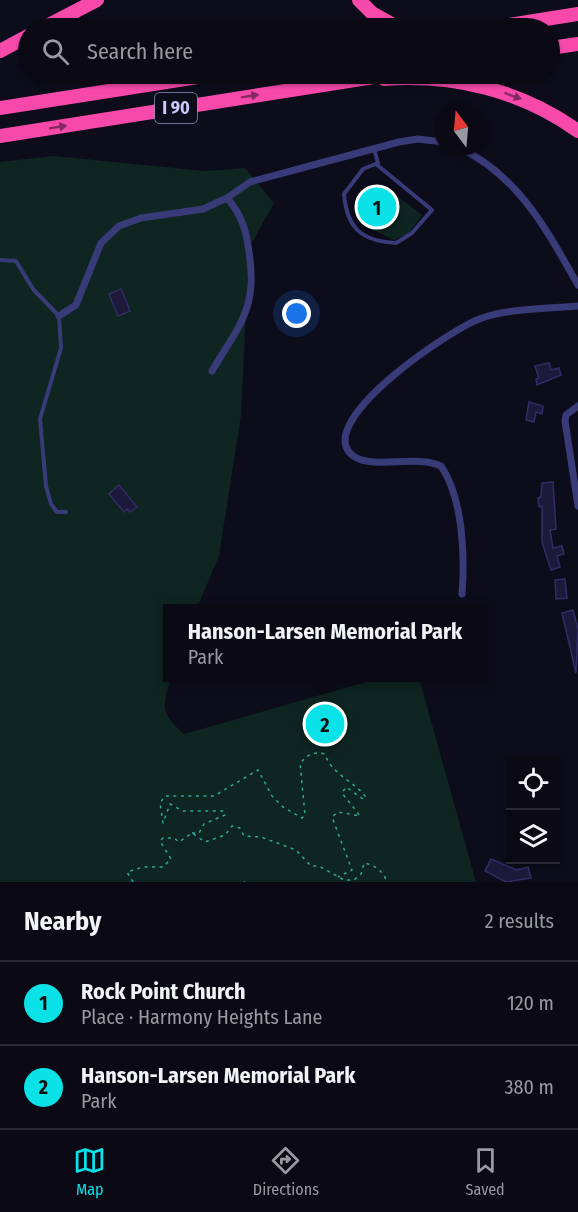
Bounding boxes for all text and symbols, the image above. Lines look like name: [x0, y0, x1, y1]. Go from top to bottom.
search box: [18, 18, 560, 84]
icon: search: [39, 35, 72, 68]
text: Search here: [87, 38, 193, 65]
one-way arrow: [241, 92, 260, 101]
one-way arrow: [504, 92, 522, 101]
road number: I 90: [155, 93, 197, 123]
north arrow: [434, 102, 488, 156]
one-way arrow: [48, 122, 67, 131]
pin: 1: [358, 184, 397, 230]
your location: [282, 299, 311, 328]
popup: [163, 604, 487, 682]
text: Hanson-Larsen Memorial Park: [188, 618, 462, 645]
text: Park: [188, 645, 223, 669]
pin: 2: [306, 702, 344, 746]
map controls: [506, 756, 560, 864]
button: locate: [506, 756, 560, 810]
button: layers: [506, 810, 560, 864]
text: Nearby: [24, 906, 101, 937]
text: 2 results: [485, 909, 554, 933]
text: Rock Point Church: [81, 978, 246, 1005]
text: 1: [39, 991, 48, 1015]
text: 120 m: [507, 991, 554, 1015]
text: Place · Harmony Heights Lane: [81, 1005, 322, 1029]
text: Hanson-Larsen Memorial Park: [81, 1062, 355, 1089]
text: 2: [39, 1075, 48, 1099]
text: 380 m: [504, 1075, 554, 1099]
text: Park: [81, 1089, 117, 1113]
tab: Map: [73, 1144, 106, 1199]
tab: Directions: [253, 1144, 319, 1199]
tab: Saved: [466, 1144, 505, 1199]

